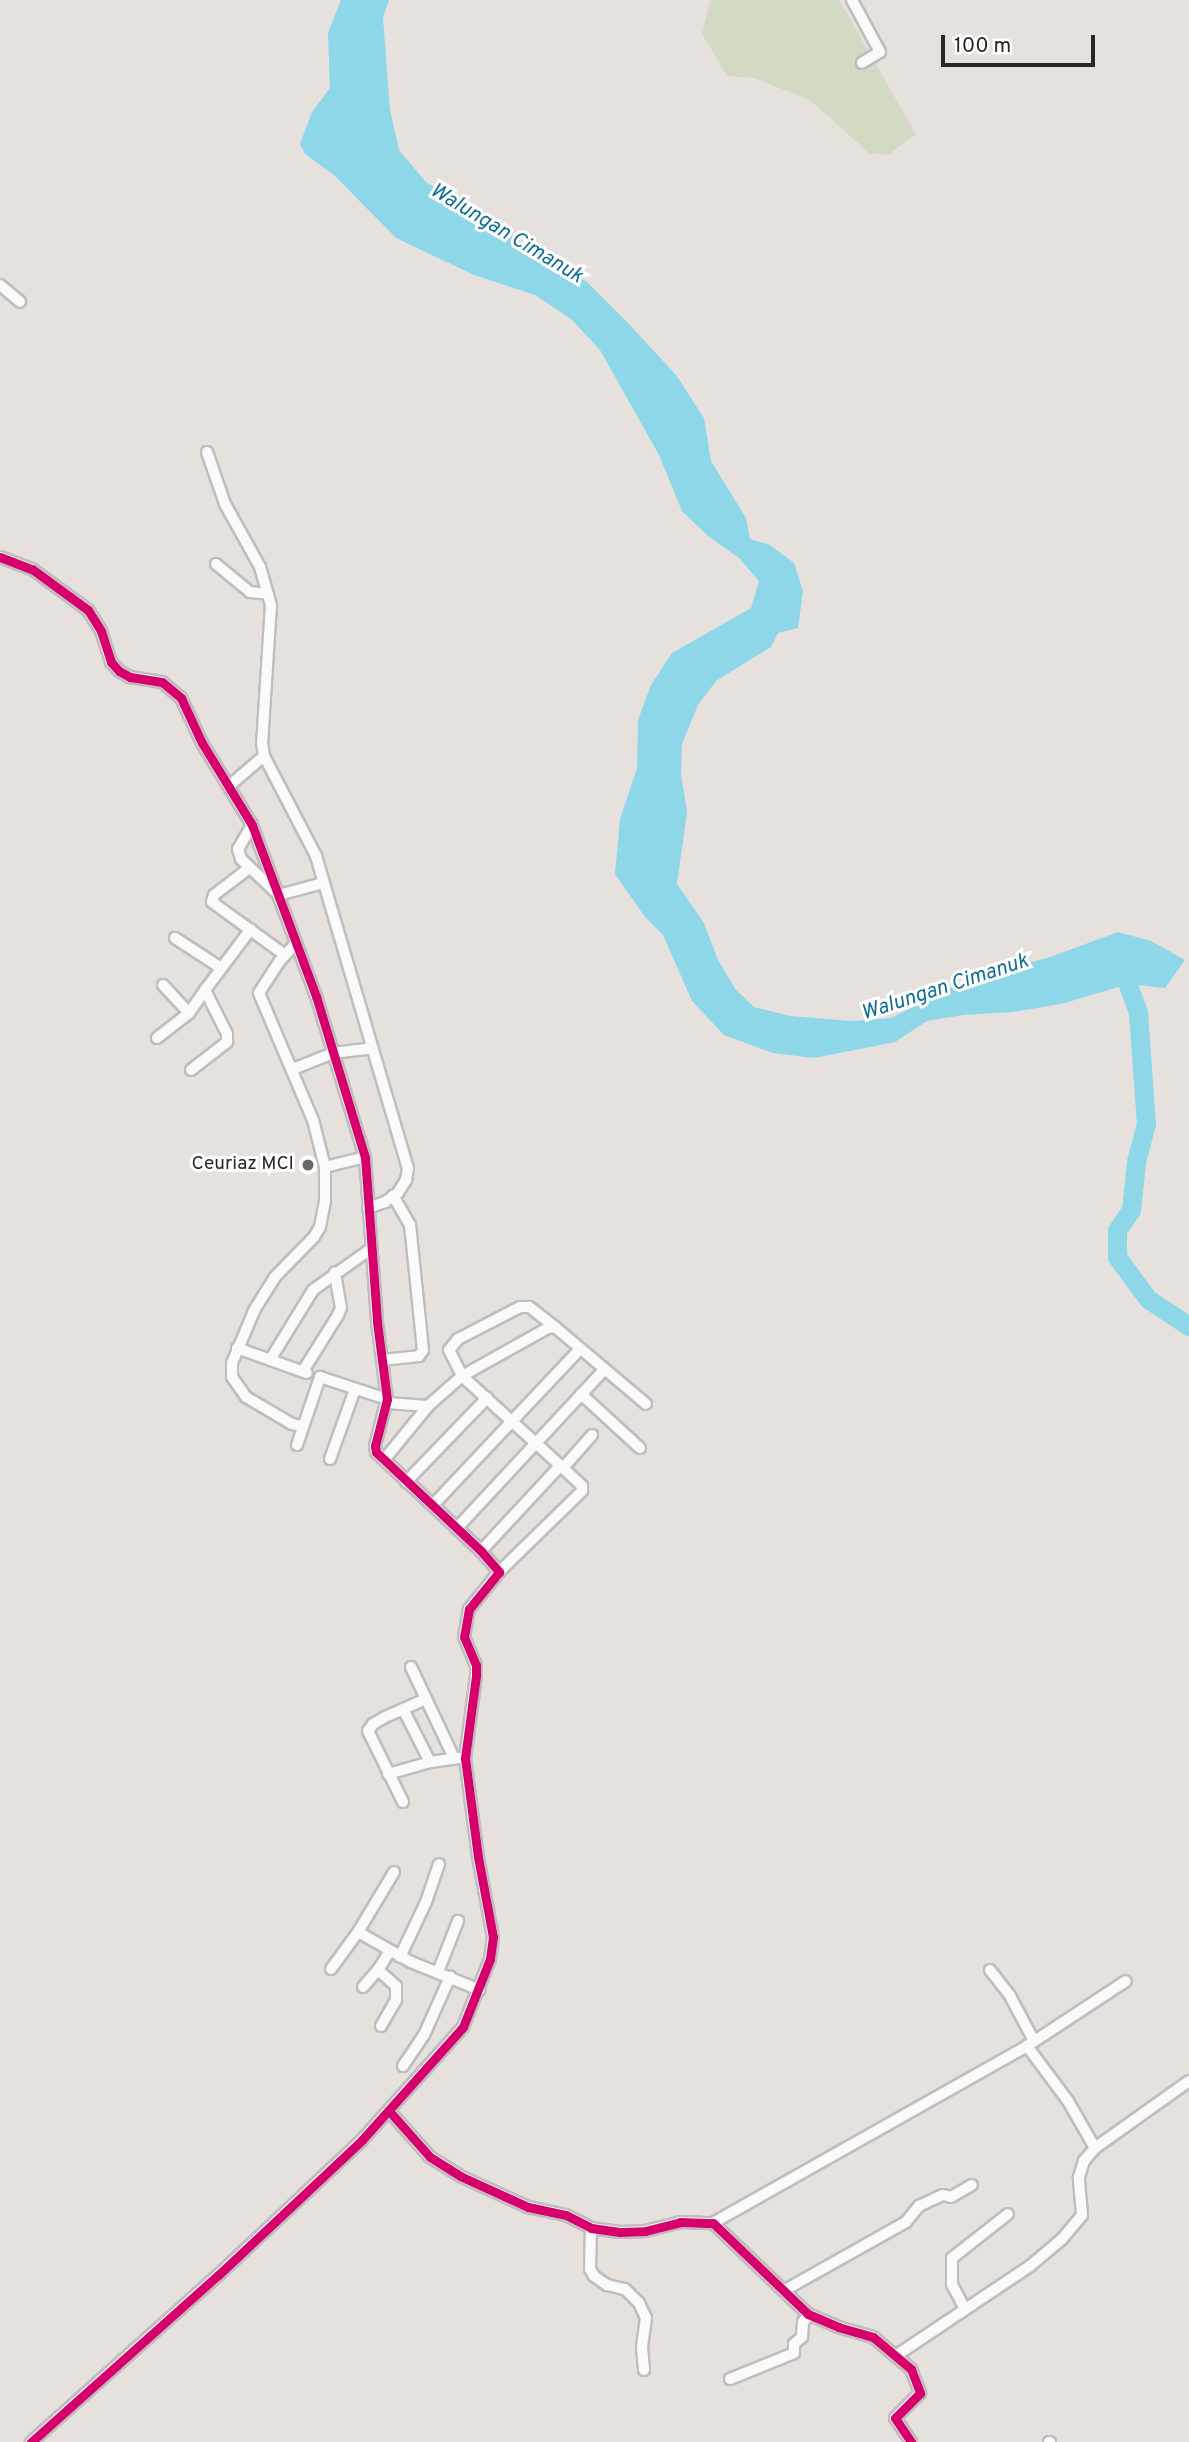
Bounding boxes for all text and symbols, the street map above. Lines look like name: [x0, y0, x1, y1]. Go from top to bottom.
scale bar: [944, 21, 1098, 65]
text: 100 m: [954, 33, 1011, 60]
water label: Walungan Cimanuk: [425, 178, 587, 290]
water label: Walungan Cimanuk: [858, 949, 1032, 1027]
place label: Ceuriaz MCI: [192, 1154, 294, 1176]
marker: Ceuriaz MCI: [300, 1157, 316, 1173]

